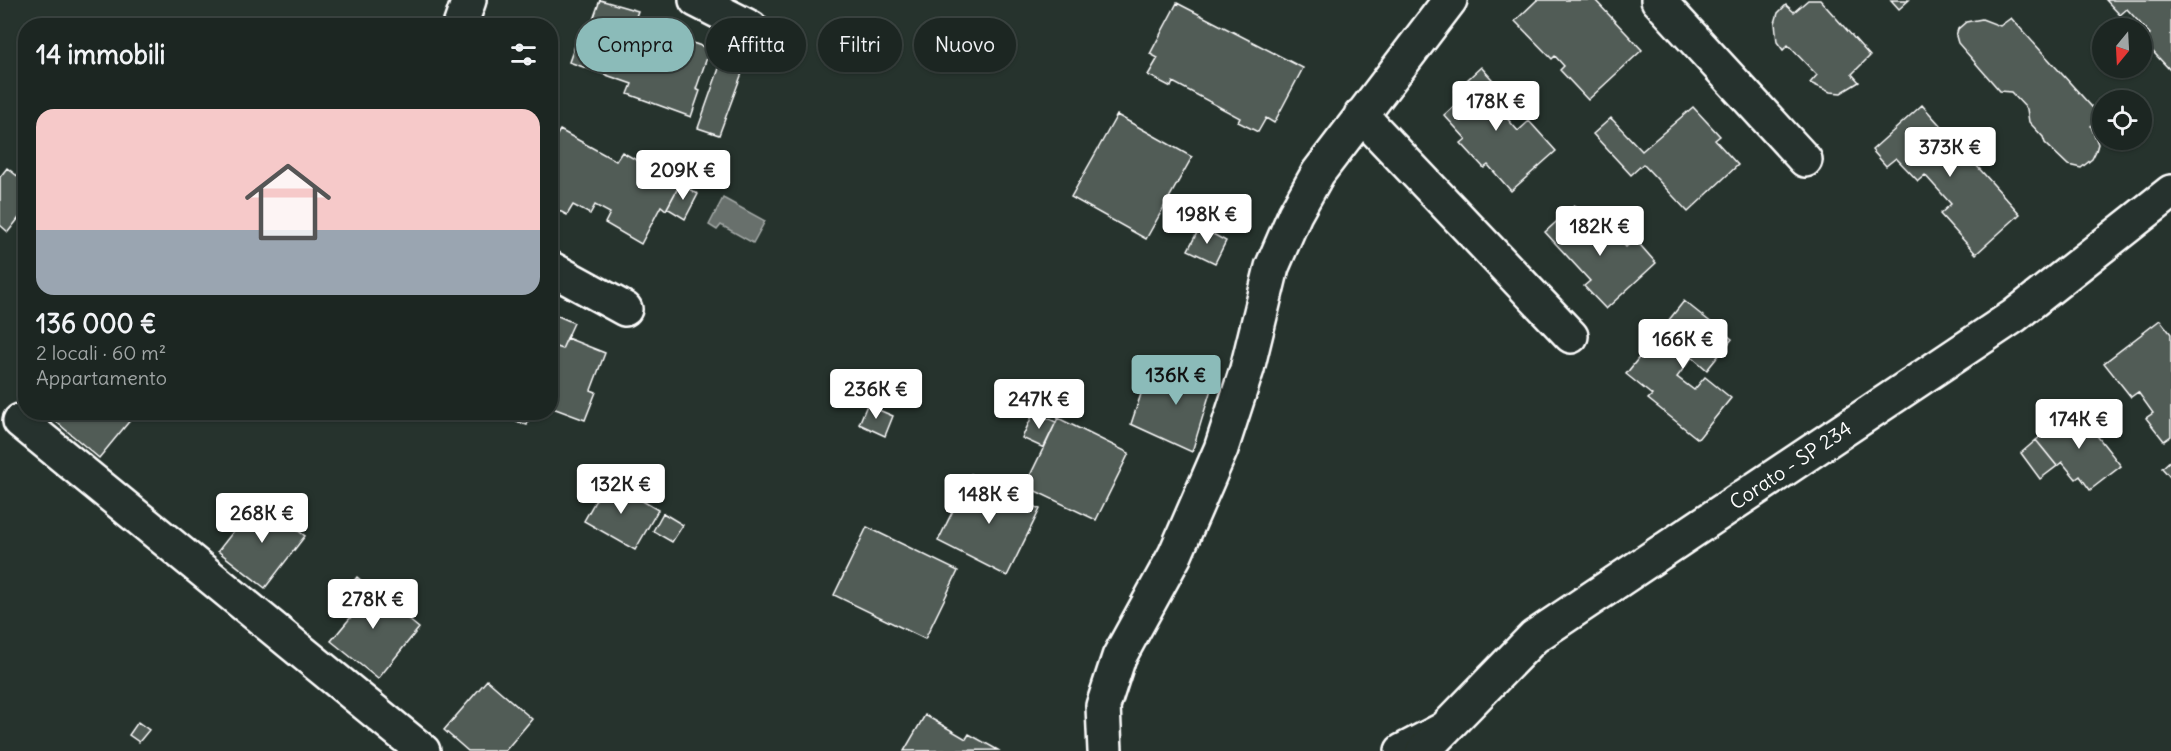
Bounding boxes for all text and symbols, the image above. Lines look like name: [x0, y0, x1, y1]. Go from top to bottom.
chip: Compra: [576, 18, 694, 72]
chip: Affitta: [706, 18, 806, 72]
chip: Filtri: [818, 18, 902, 72]
chip: Nuovo: [914, 18, 1016, 72]
north arrow: [2092, 18, 2152, 78]
map controls: [2092, 18, 2152, 150]
text: 14 immobili: [36, 38, 165, 71]
icon: filters: [507, 38, 540, 71]
pin: 178K €: [1447, 81, 1545, 132]
text: 178K €: [1466, 88, 1526, 113]
button: locate: [2092, 90, 2152, 150]
pin: 373K €: [1901, 127, 1999, 178]
text: 373K €: [1919, 134, 1981, 159]
icon: home: [234, 148, 342, 256]
pin: 209K €: [634, 150, 732, 201]
text: 209K €: [650, 157, 716, 182]
pin: 198K €: [1158, 194, 1256, 245]
text: 198K €: [1177, 201, 1237, 226]
pin: 182K €: [1551, 206, 1649, 257]
text: 182K €: [1570, 213, 1630, 238]
text: 136 000 €: [36, 307, 157, 340]
pin: 166K €: [1634, 319, 1732, 370]
text: 166K €: [1653, 326, 1714, 351]
text: 2 locali · 60 m²: [36, 340, 166, 365]
pin: 136K €: [1127, 355, 1225, 406]
text: 136K €: [1146, 362, 1206, 387]
text: Appartamento: [36, 365, 167, 390]
pin: 236K €: [827, 369, 925, 420]
text: 236K €: [844, 376, 908, 401]
pin: 247K €: [990, 379, 1088, 430]
text: 247K €: [1008, 386, 1070, 411]
pin: 174K €: [2030, 399, 2128, 450]
text: 174K €: [2050, 406, 2108, 431]
street label: Corato - SP 234: [1725, 415, 1856, 515]
pin: 132K €: [572, 464, 670, 515]
text: 132K €: [591, 471, 651, 496]
pin: 148K €: [940, 474, 1038, 525]
text: 148K €: [959, 481, 1020, 506]
pin: 268K €: [213, 493, 311, 544]
text: 268K €: [230, 500, 294, 525]
pin: 278K €: [324, 579, 422, 630]
text: 278K €: [342, 586, 404, 611]

